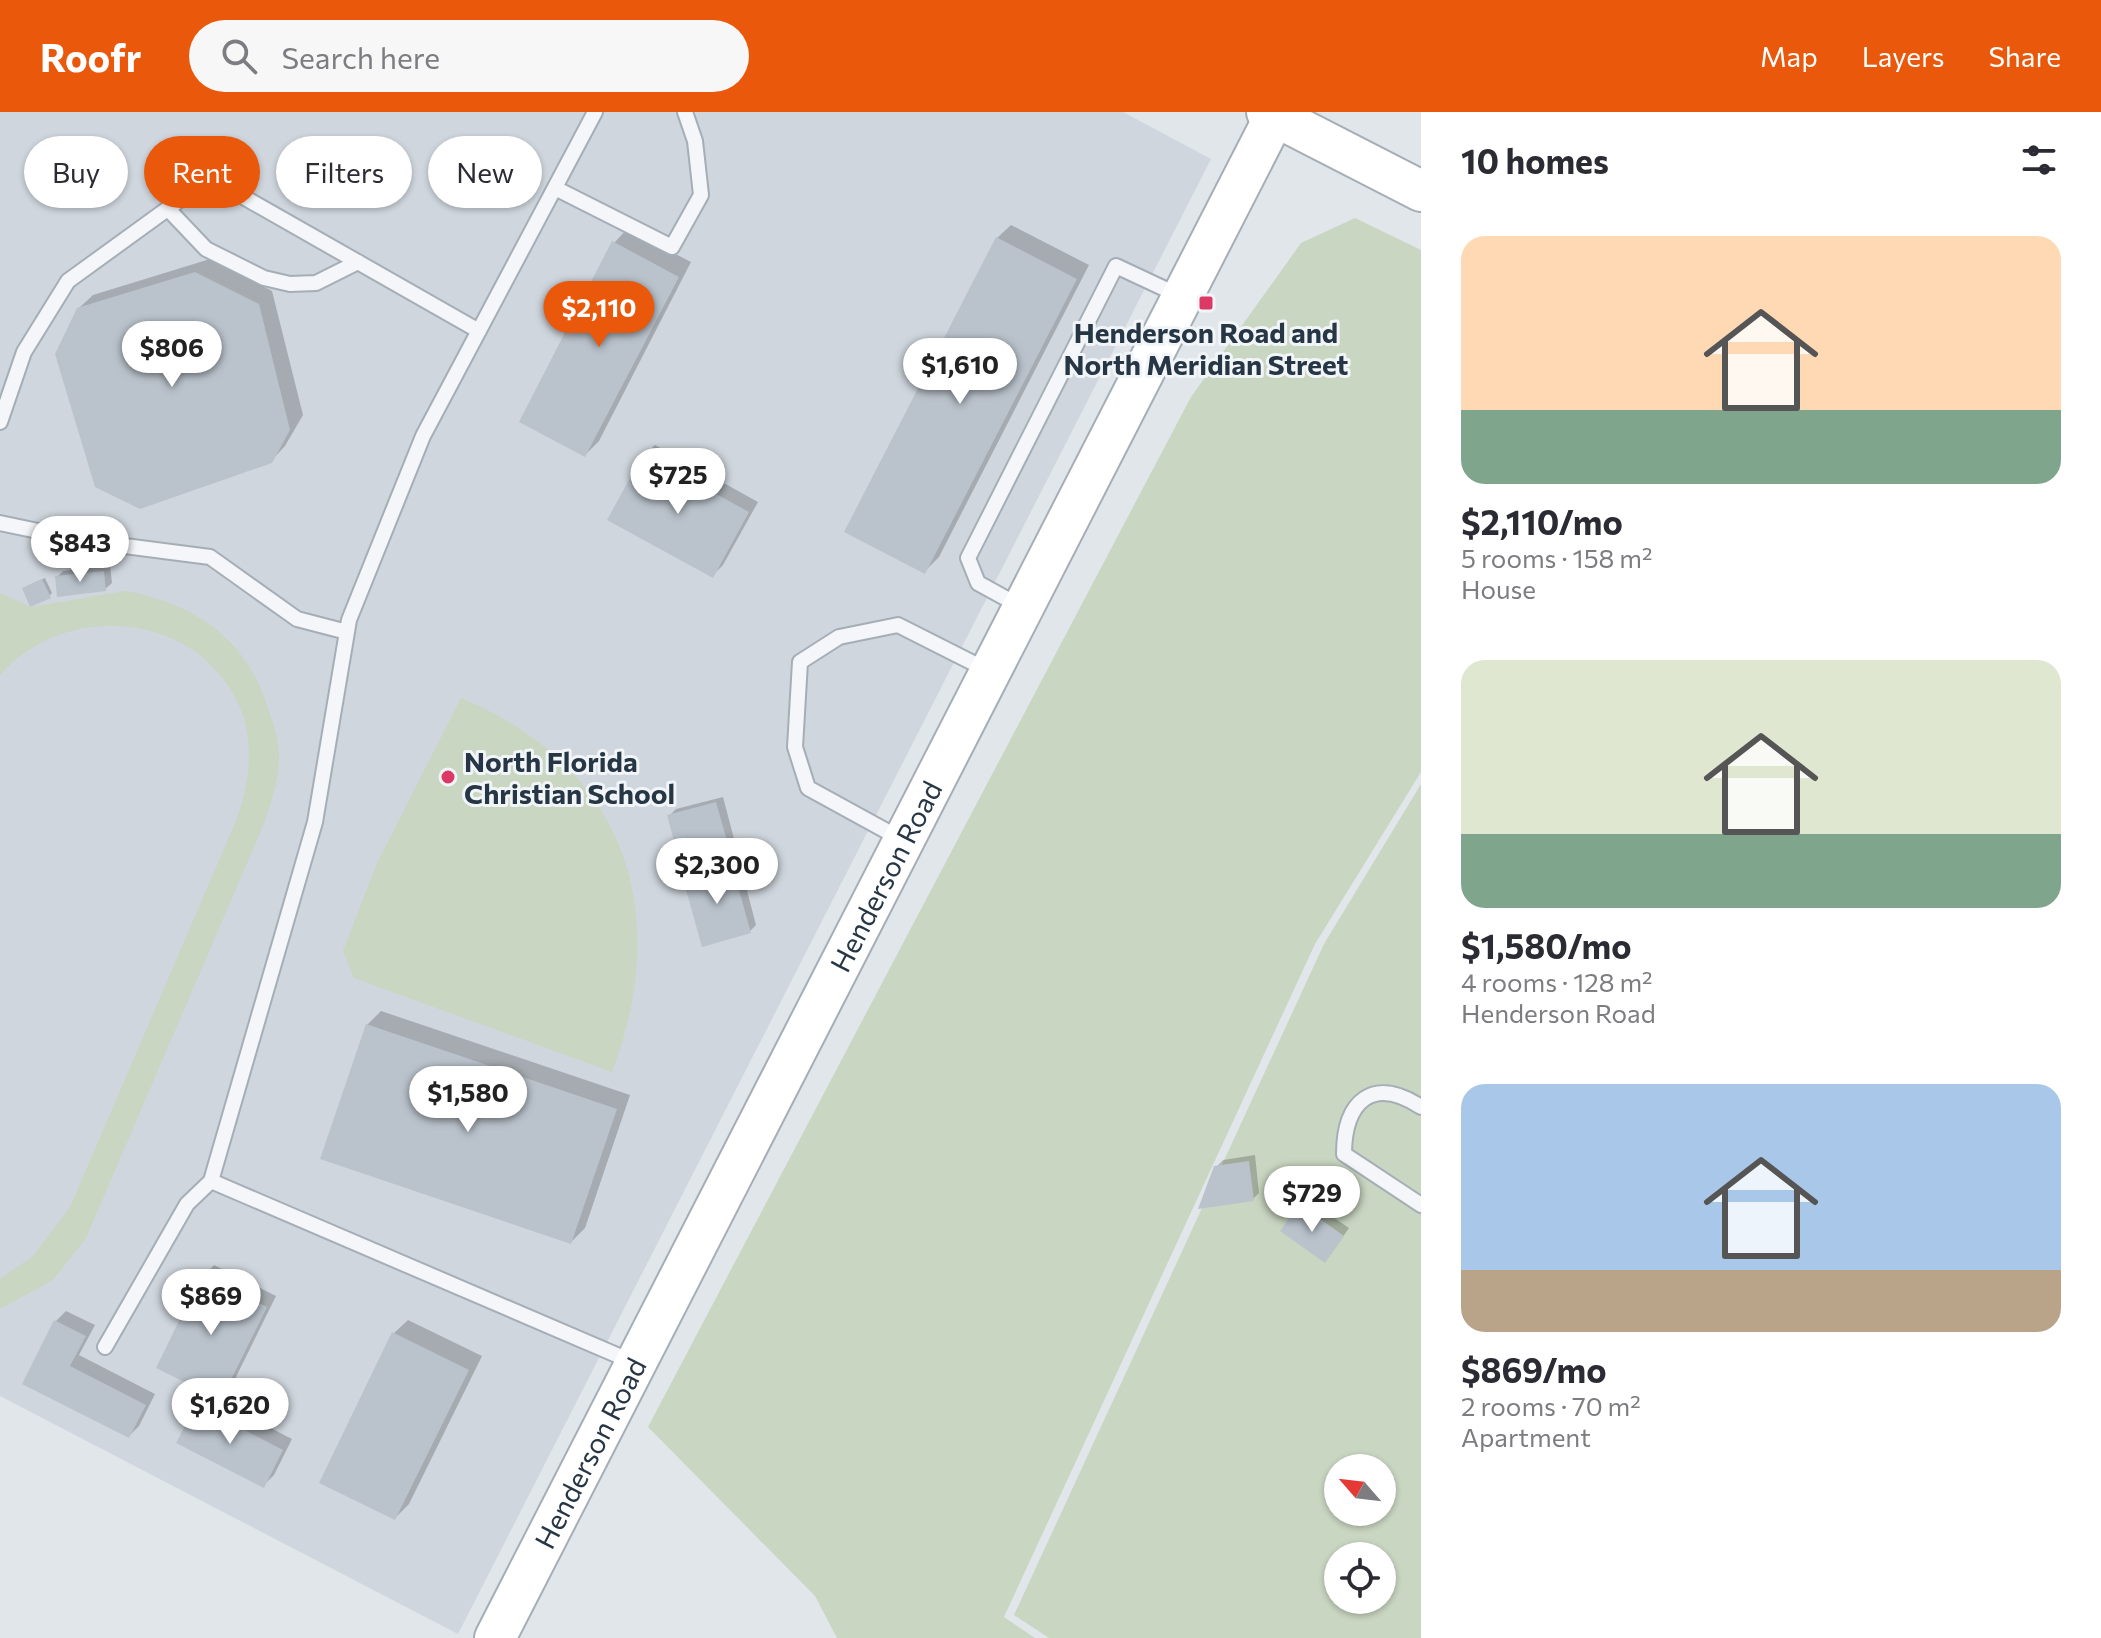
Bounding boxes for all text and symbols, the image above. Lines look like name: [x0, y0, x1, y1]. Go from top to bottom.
search box: [189, 20, 749, 92]
text: Roofr: [40, 33, 141, 80]
icon: search: [217, 34, 261, 78]
text: Search here: [281, 38, 440, 75]
text: Map: [1760, 39, 1818, 73]
text: Layers: [1862, 39, 1944, 73]
text: Share: [1988, 39, 2061, 73]
chip: Buy: [24, 136, 128, 208]
chip: Rent: [144, 136, 260, 208]
chip: Filters: [276, 136, 412, 208]
chip: New: [428, 136, 542, 208]
icon: filters: [2017, 138, 2061, 182]
text: 10 homes: [1461, 139, 1609, 181]
pin: $2,110: [534, 281, 664, 349]
icon: home: [1689, 288, 1833, 432]
text: $2,110: [561, 291, 637, 322]
marker: Henderson Road and North Meridian Street: [1197, 294, 1215, 312]
place label: Henderson Road and North Meridian Street: [1064, 315, 1349, 381]
pin: $806: [125, 321, 219, 389]
text: $806: [140, 331, 204, 362]
pin: $1,610: [895, 338, 1025, 406]
text: $1,610: [921, 348, 999, 379]
pin: $725: [631, 448, 725, 516]
text: $725: [648, 458, 708, 489]
text: $2,110/mo: [1461, 500, 1623, 542]
pin: $843: [33, 516, 127, 584]
text: $843: [49, 526, 111, 557]
text: 5 rooms · 158 m²: [1461, 542, 1652, 573]
text: House: [1461, 573, 1536, 604]
icon: home: [1689, 712, 1833, 856]
place label: North Florida Christian School: [464, 744, 675, 810]
marker: North Florida Christian School: [439, 768, 457, 786]
street label: Henderson Road: [822, 775, 948, 977]
pin: $2,300: [652, 838, 782, 906]
text: $2,300: [674, 848, 760, 879]
text: $1,580/mo: [1461, 924, 1631, 966]
text: 4 rooms · 128 m²: [1461, 966, 1653, 997]
text: Henderson Road: [1461, 997, 1656, 1028]
pin: $1,580: [403, 1066, 533, 1134]
text: $1,580: [427, 1076, 509, 1107]
icon: home: [1689, 1136, 1833, 1280]
pin: $729: [1265, 1166, 1359, 1234]
text: $729: [1282, 1176, 1342, 1207]
pin: $869: [164, 1269, 258, 1337]
text: $869: [180, 1279, 242, 1310]
text: $869/mo: [1461, 1348, 1607, 1390]
street label: Henderson Road: [527, 1352, 653, 1554]
pin: $1,620: [165, 1378, 295, 1446]
text: $1,620: [190, 1388, 270, 1419]
text: 2 rooms · 70 m²: [1461, 1390, 1641, 1421]
text: Apartment: [1461, 1421, 1591, 1452]
north arrow: [1324, 1454, 1396, 1526]
map controls: [1324, 1454, 1396, 1614]
button: locate: [1324, 1542, 1396, 1614]

